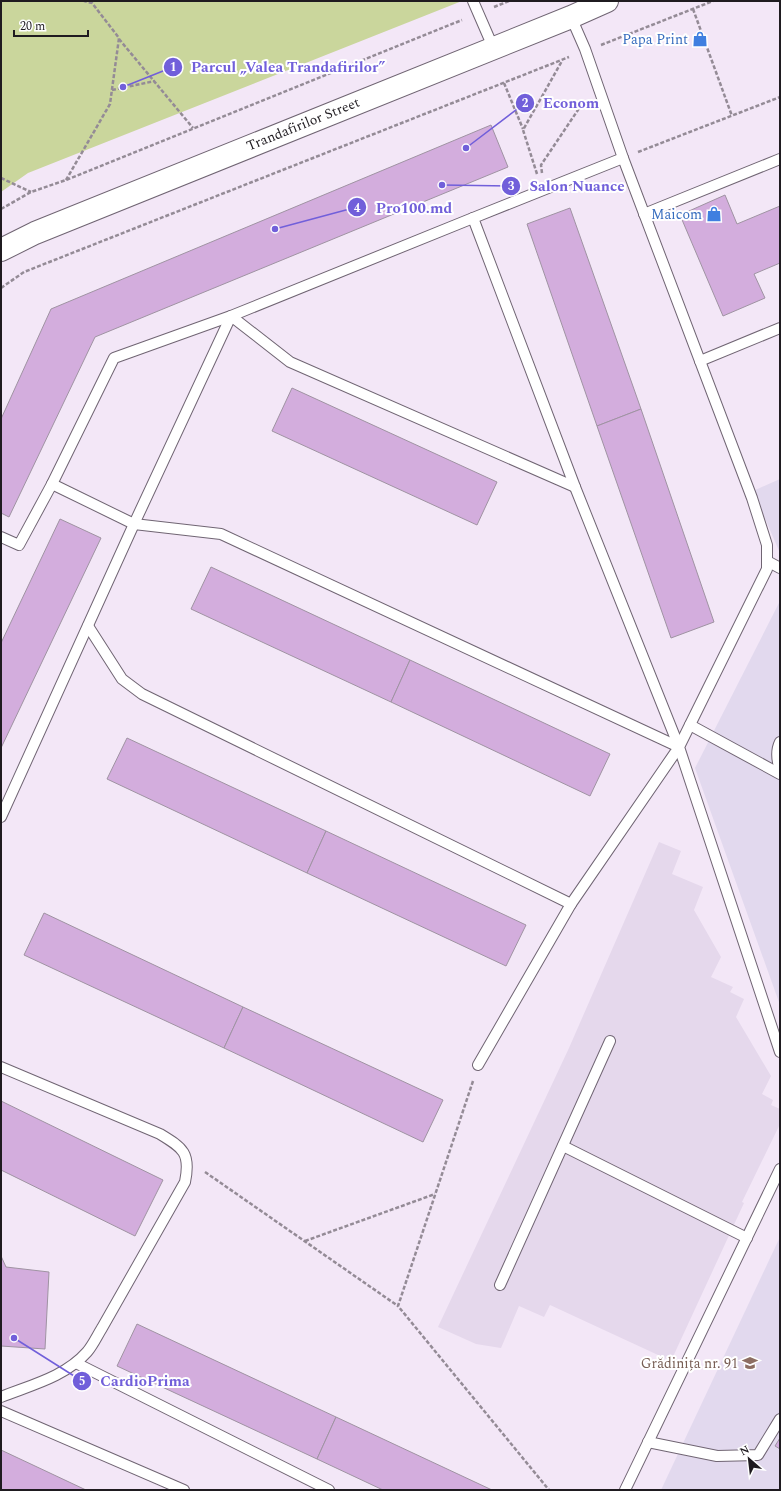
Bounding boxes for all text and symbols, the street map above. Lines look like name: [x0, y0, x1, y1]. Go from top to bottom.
scale bar: [14, 12, 88, 38]
text: 20 m: [20, 17, 45, 36]
place label: Papa Print: [622, 29, 688, 50]
shop icon: Papa Print: [691, 30, 709, 48]
callout: Parcul „Valea Trandafirilor”: [163, 54, 393, 81]
text: Parcul „Valea Trandafirilor”: [191, 56, 385, 79]
text: 1: [170, 58, 176, 77]
callout: Econom: [515, 89, 608, 116]
street label: Trandafirilor Street: [243, 92, 363, 156]
text: Econom: [543, 92, 600, 115]
text: 2: [522, 94, 529, 113]
callout: Salon Nuance: [501, 173, 633, 200]
text: Salon Nuance: [529, 175, 625, 198]
text: 3: [508, 177, 515, 196]
callout: Pro100.md: [347, 194, 460, 221]
text: Pro100.md: [376, 197, 452, 220]
text: 4: [354, 199, 361, 218]
place label: Maicom: [651, 204, 702, 225]
shop icon: Maicom: [705, 205, 723, 223]
place label: Grădinița nr. 91: [641, 1353, 738, 1374]
school or university icon: Grădinița nr. 91: [741, 1354, 759, 1372]
callout: CardioPrima: [72, 1367, 198, 1394]
text: CardioPrima: [100, 1370, 190, 1393]
text: 5: [79, 1372, 85, 1391]
north arrow: [729, 1439, 769, 1479]
text: N: [737, 1441, 753, 1460]

